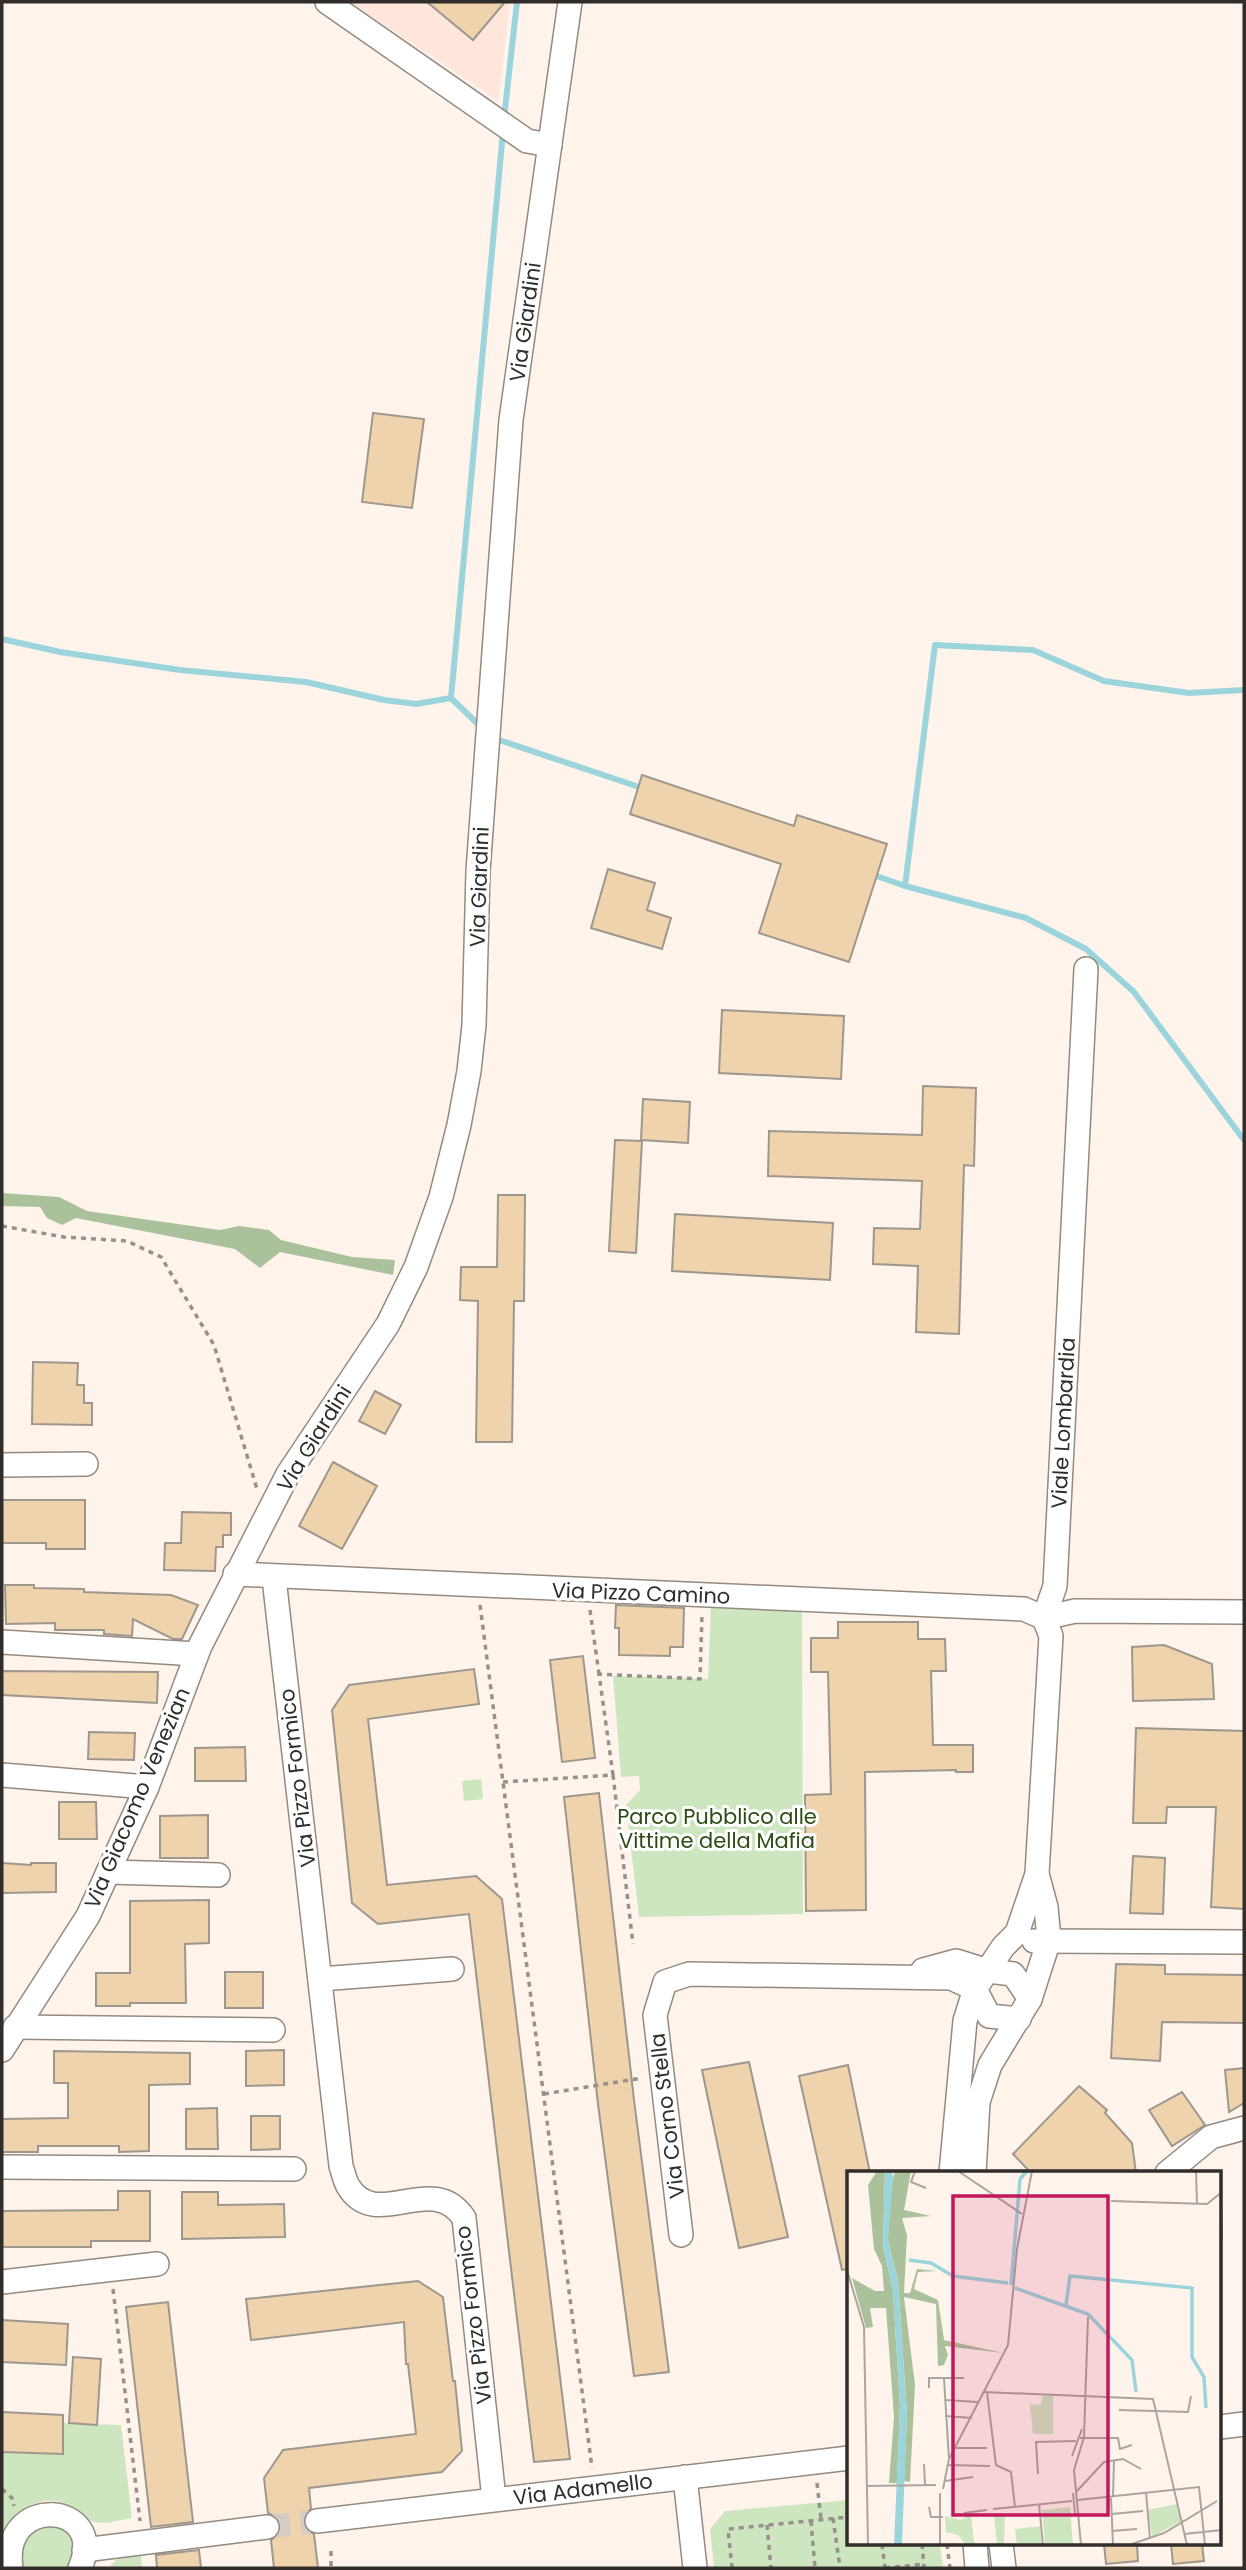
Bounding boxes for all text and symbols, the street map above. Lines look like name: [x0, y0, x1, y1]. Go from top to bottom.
street label: Via Giardini: [502, 260, 548, 384]
street label: Via Giardini: [462, 826, 496, 948]
street label: Viale Lombardia: [1044, 1337, 1082, 1509]
street label: Via Giardini: [270, 1379, 358, 1497]
street label: Via Pizzo Camino: [551, 1575, 731, 1611]
street label: Via Giacomo Venezian: [77, 1683, 197, 1913]
street label: Via Pizzo Formico: [272, 1687, 322, 1869]
park label: Parco Pubblico alle Vittime della Mafia: [617, 1802, 817, 1855]
street label: Via Corno Stella: [642, 2032, 692, 2200]
inset map: [847, 2171, 1222, 2546]
street label: Via Pizzo Formico: [448, 2224, 498, 2406]
street label: Via Adamello: [512, 2466, 654, 2512]

